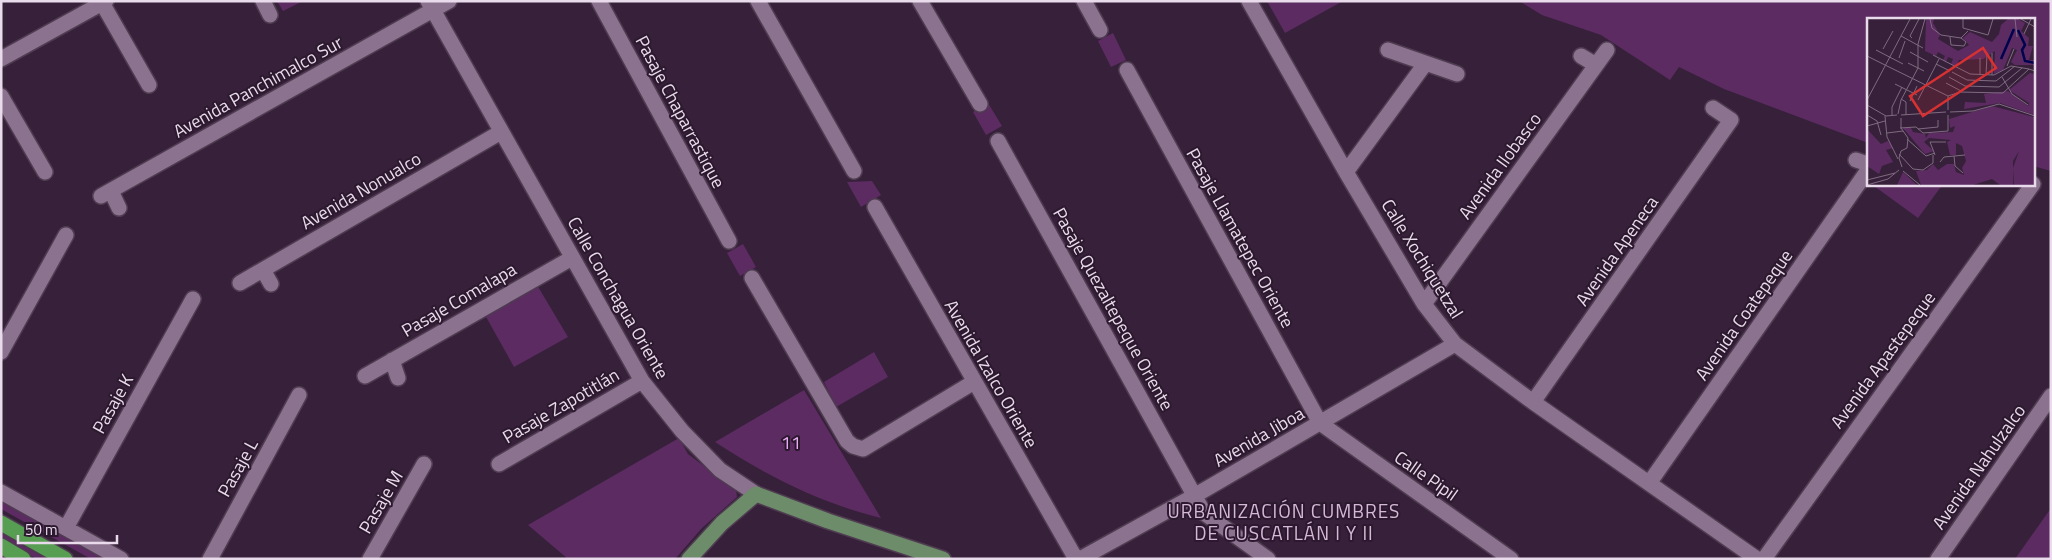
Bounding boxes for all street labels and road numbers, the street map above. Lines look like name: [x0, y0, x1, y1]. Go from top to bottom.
street label: Avenida Panchimalco Sur: [168, 29, 347, 144]
street label: Pasaje Chaparrastique: [629, 31, 732, 193]
street label: Avenida Ilobasco: [1452, 107, 1548, 225]
street label: Pasaje Llamatepec Oriente: [1180, 143, 1301, 333]
street label: Avenida Nonualco: [295, 145, 426, 236]
street label: Avenida Apeneca: [1569, 190, 1665, 311]
street label: Calle Xochiquetzal: [1375, 194, 1470, 324]
street label: Pasaje Quezaltepeque Oriente: [1046, 202, 1181, 415]
street label: Calle Conchagua Oriente: [561, 212, 676, 384]
street label: Avenida Coatepeque: [1688, 244, 1799, 386]
street label: Pasaje Comalapa: [396, 256, 521, 343]
street label: Avenida Apastepeque: [1824, 286, 1942, 434]
street label: Avenida Izalco Oriente: [938, 295, 1045, 453]
street label: Pasaje Zapotitlán: [497, 361, 624, 450]
street label: Pasaje K: [85, 369, 140, 438]
street label: Avenida Nahulzalco: [1925, 399, 2032, 535]
street label: Avenida Jiboa: [1208, 400, 1309, 474]
street label: Pasaje L: [211, 434, 265, 502]
street label: Calle Pipil: [1389, 444, 1464, 507]
street label: Pasaje M: [352, 465, 410, 538]

